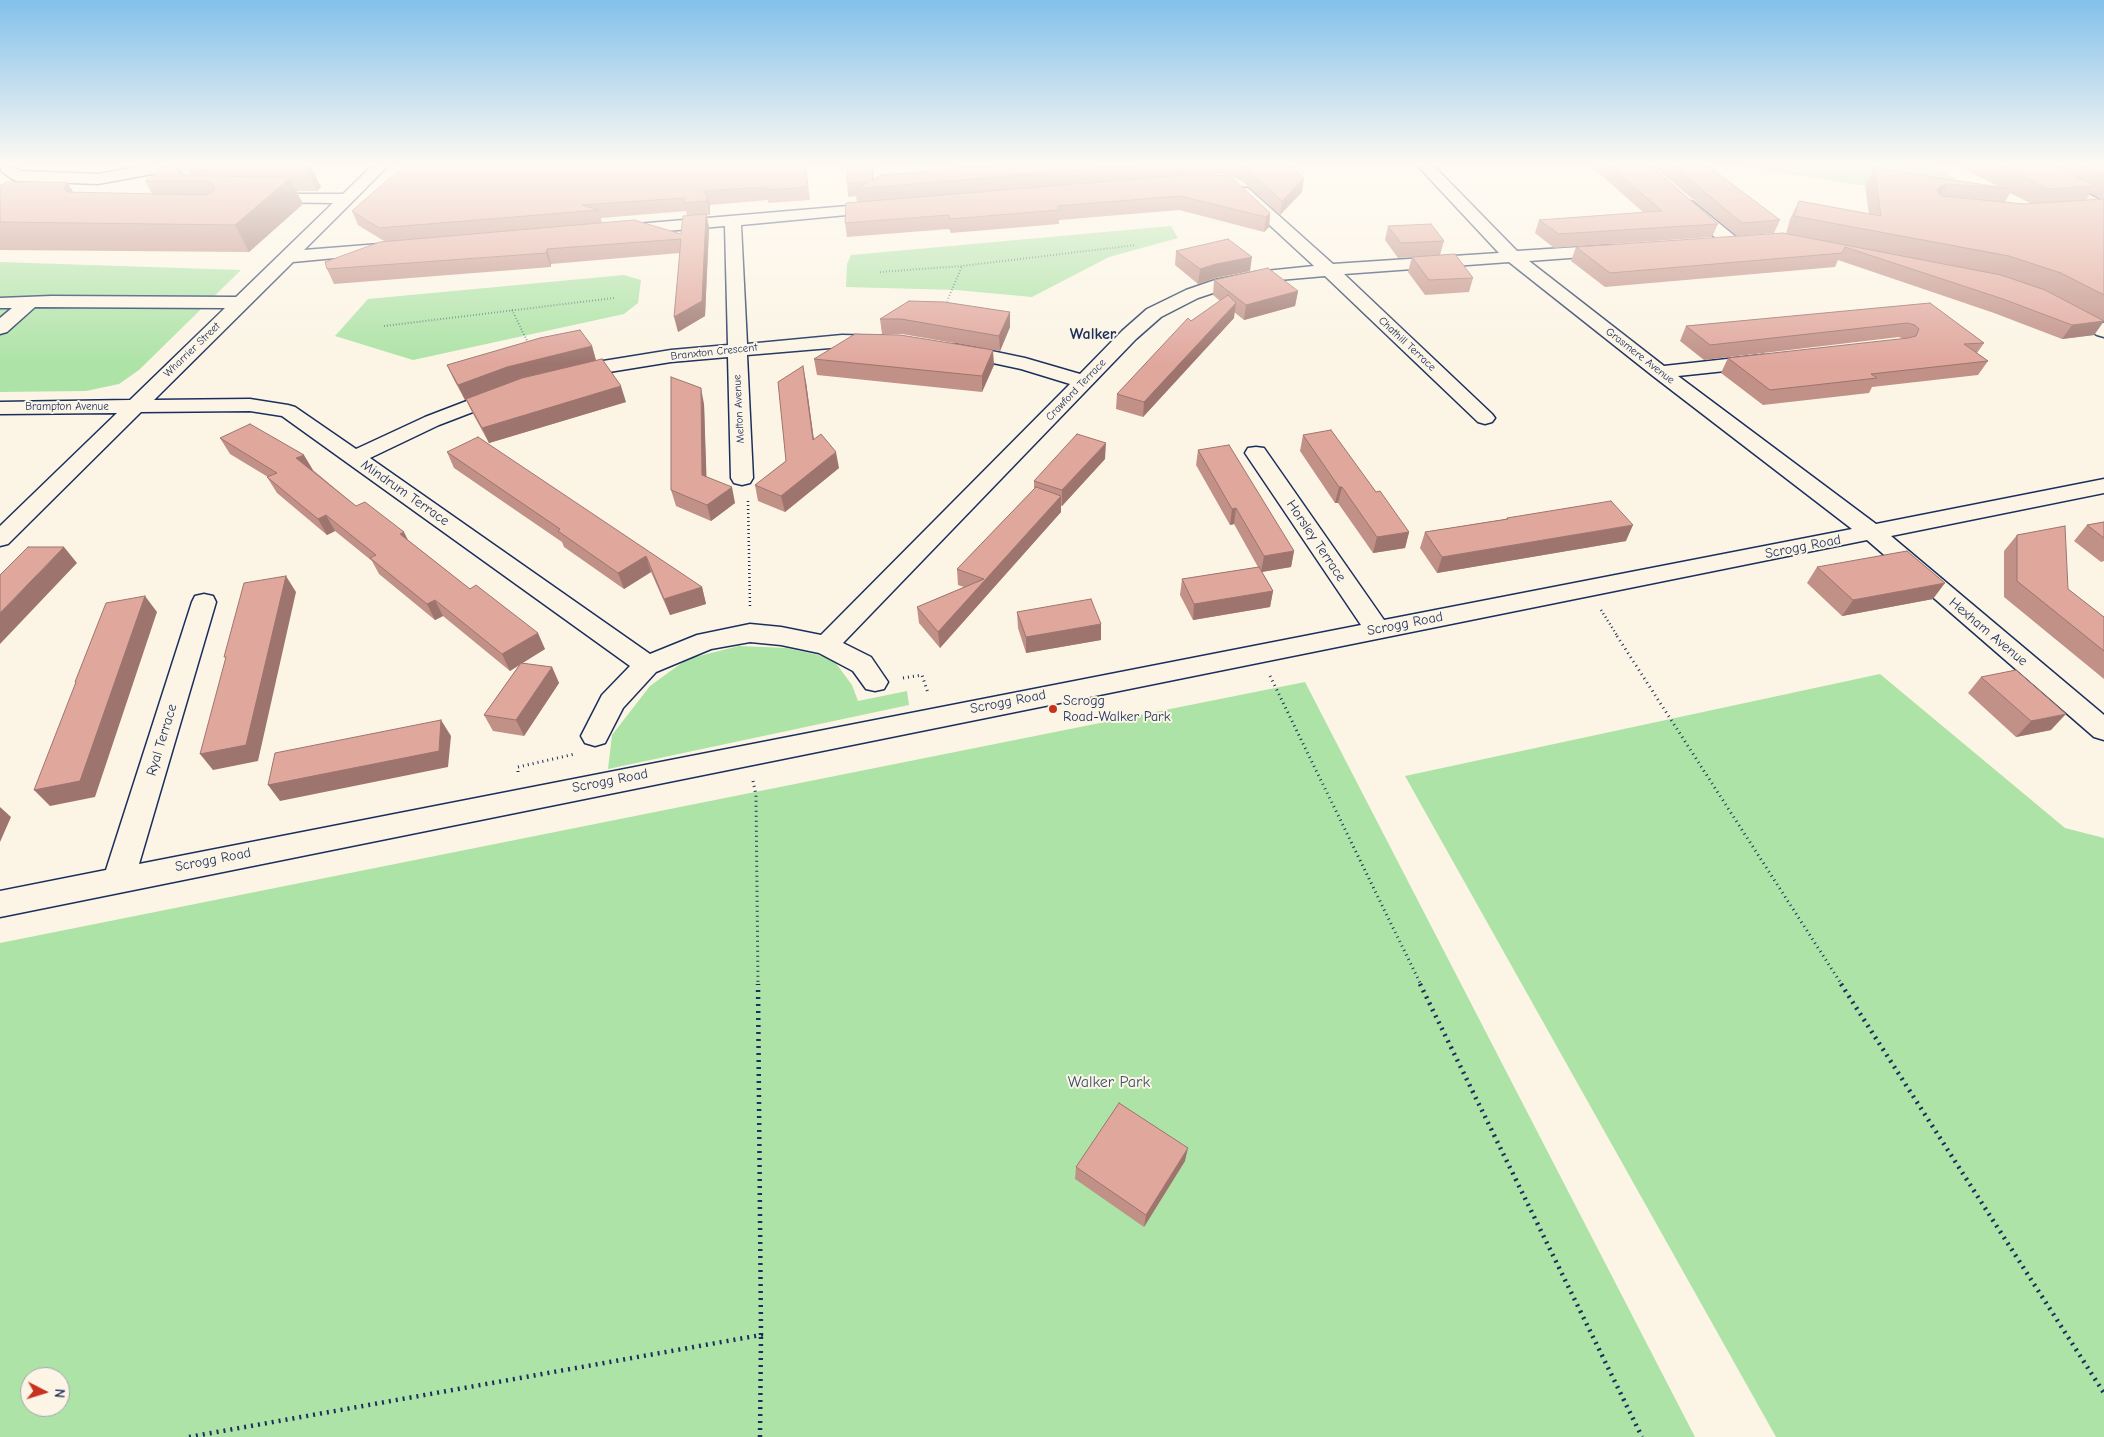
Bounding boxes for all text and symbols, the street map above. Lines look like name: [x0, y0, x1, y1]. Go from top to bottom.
street label: Chathill Terrace: [1376, 314, 1438, 374]
street label: Wharrier Street: [161, 320, 223, 380]
district label: Walker: [1070, 324, 1116, 344]
street label: Grasmere Avenue: [1603, 325, 1677, 387]
street label: Branxton Crescent: [670, 341, 758, 363]
street label: Crawford Terrace: [1043, 356, 1109, 424]
street label: Melton Avenue: [731, 374, 747, 444]
street label: Brampton Avenue: [25, 400, 109, 414]
street label: Mindrum Terrace: [358, 456, 452, 530]
street label: Horsley Terrace: [1282, 497, 1350, 585]
street label: Scrogg Road: [1764, 531, 1842, 563]
street label: Hexham Avenue: [1945, 594, 2031, 670]
street label: Scrogg Road: [1366, 608, 1444, 640]
street label: Scrogg Road: [969, 686, 1047, 718]
place label: Scrogg Road-Walker Park: [1063, 693, 1170, 726]
street label: Ryal Terrace: [143, 702, 181, 778]
marker: Scrogg Road-Walker Park: [1047, 703, 1059, 715]
street label: Scrogg Road: [571, 765, 649, 797]
street label: Scrogg Road: [174, 844, 252, 876]
park label: Walker Park: [1068, 1072, 1150, 1092]
north arrow: [20, 1367, 70, 1417]
text: N: [51, 1388, 68, 1399]

